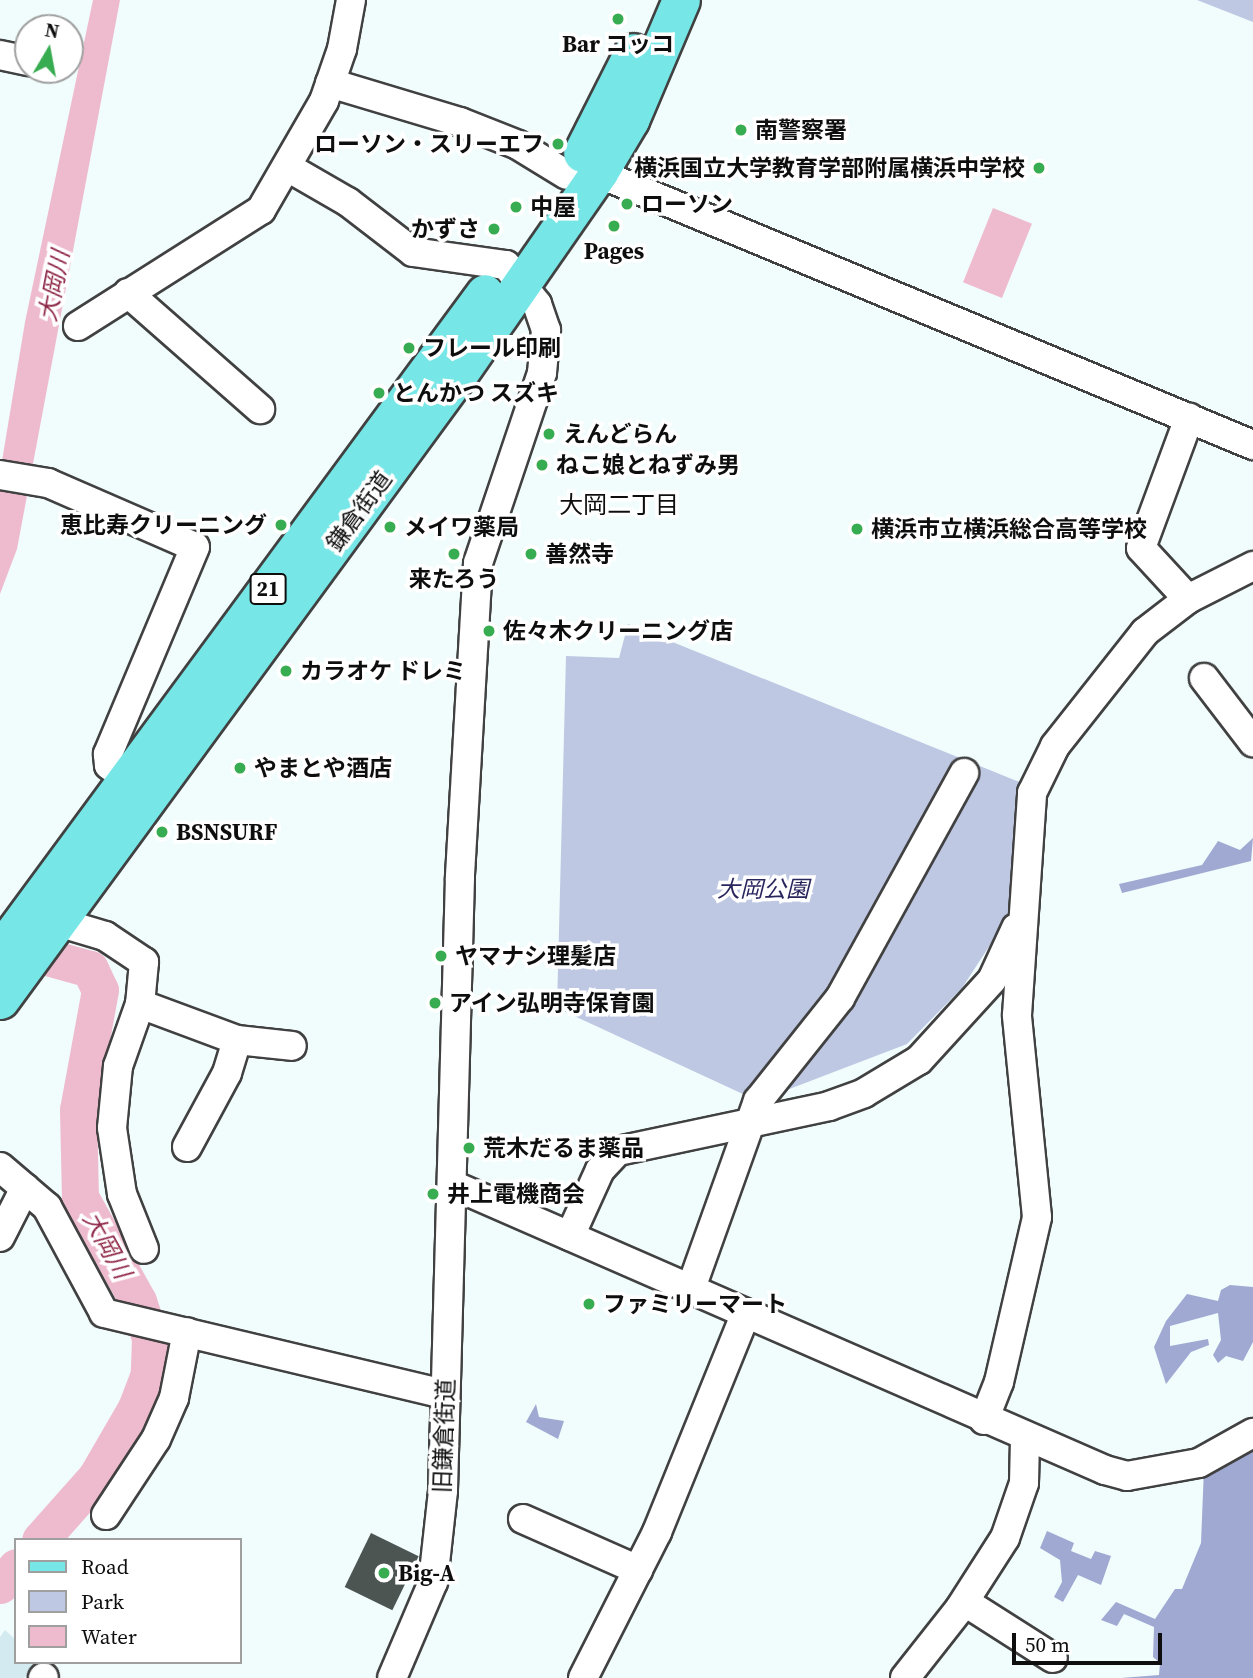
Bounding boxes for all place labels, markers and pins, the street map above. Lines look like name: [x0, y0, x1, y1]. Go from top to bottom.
marker: Bar コッコ: [610, 11, 626, 27]
place label: Bar コッコ: [562, 30, 674, 58]
place label: 南警察署: [755, 116, 847, 144]
marker: 南警察署: [733, 122, 749, 138]
place label: ローソン・スリーエフ: [314, 130, 544, 158]
marker: ローソン・スリーエフ: [550, 136, 566, 152]
place label: 横浜国立大学教育学部附属横浜中学校: [634, 154, 1025, 182]
marker: 横浜国立大学教育学部附属横浜中学校: [1031, 160, 1047, 176]
place label: ローソン: [641, 190, 733, 218]
place label: 中屋: [530, 193, 576, 221]
marker: ローソン: [619, 196, 635, 212]
marker: 中屋: [508, 199, 524, 215]
place label: かずさ: [411, 215, 480, 243]
marker: Pages: [606, 218, 622, 234]
marker: かずさ: [486, 221, 502, 237]
place label: Pages: [584, 237, 644, 265]
place label: フレール印刷: [423, 334, 561, 362]
marker: フレール印刷: [401, 340, 417, 356]
place label: とんかつ スズキ: [393, 379, 559, 407]
marker: とんかつ スズキ: [371, 385, 387, 401]
place label: えんどらん: [563, 420, 678, 448]
marker: えんどらん: [541, 426, 557, 442]
place label: ねこ娘とねずみ男: [556, 451, 740, 479]
marker: ねこ娘とねずみ男: [534, 457, 550, 473]
place label: 恵比寿クリーニング: [60, 511, 267, 539]
place label: メイワ薬局: [404, 513, 519, 541]
place label: 横浜市立横浜総合高等学校: [871, 515, 1147, 543]
marker: 恵比寿クリーニング: [273, 517, 289, 533]
marker: メイワ薬局: [382, 519, 398, 535]
marker: 横浜市立横浜総合高等学校: [849, 521, 865, 537]
place label: 善然寺: [545, 540, 614, 568]
marker: 来たろう: [446, 546, 462, 562]
marker: 善然寺: [523, 546, 539, 562]
place label: 来たろう: [408, 565, 500, 593]
place label: 佐々木クリーニング店: [503, 617, 733, 645]
marker: 佐々木クリーニング店: [481, 623, 497, 639]
place label: カラオケ ドレミ: [300, 657, 466, 685]
marker: カラオケ ドレミ: [278, 663, 294, 679]
place label: やまとや酒店: [254, 754, 392, 782]
marker: やまとや酒店: [232, 760, 248, 776]
place label: BSNSURF: [176, 818, 277, 846]
marker: BSNSURF: [154, 824, 170, 840]
place label: ヤマナシ理髪店: [455, 942, 616, 970]
marker: ヤマナシ理髪店: [433, 948, 449, 964]
place label: アイン弘明寺保育園: [449, 989, 656, 1017]
marker: アイン弘明寺保育園: [427, 995, 443, 1011]
place label: 荒木だるま薬品: [483, 1134, 644, 1162]
marker: 荒木だるま薬品: [461, 1140, 477, 1156]
place label: 井上電機商会: [447, 1180, 585, 1208]
marker: 井上電機商会: [425, 1186, 441, 1202]
place label: ファミリーマート: [603, 1290, 787, 1318]
marker: ファミリーマート: [581, 1296, 597, 1312]
place label: Big-A: [398, 1559, 455, 1587]
marker: Big-A: [376, 1565, 392, 1581]

